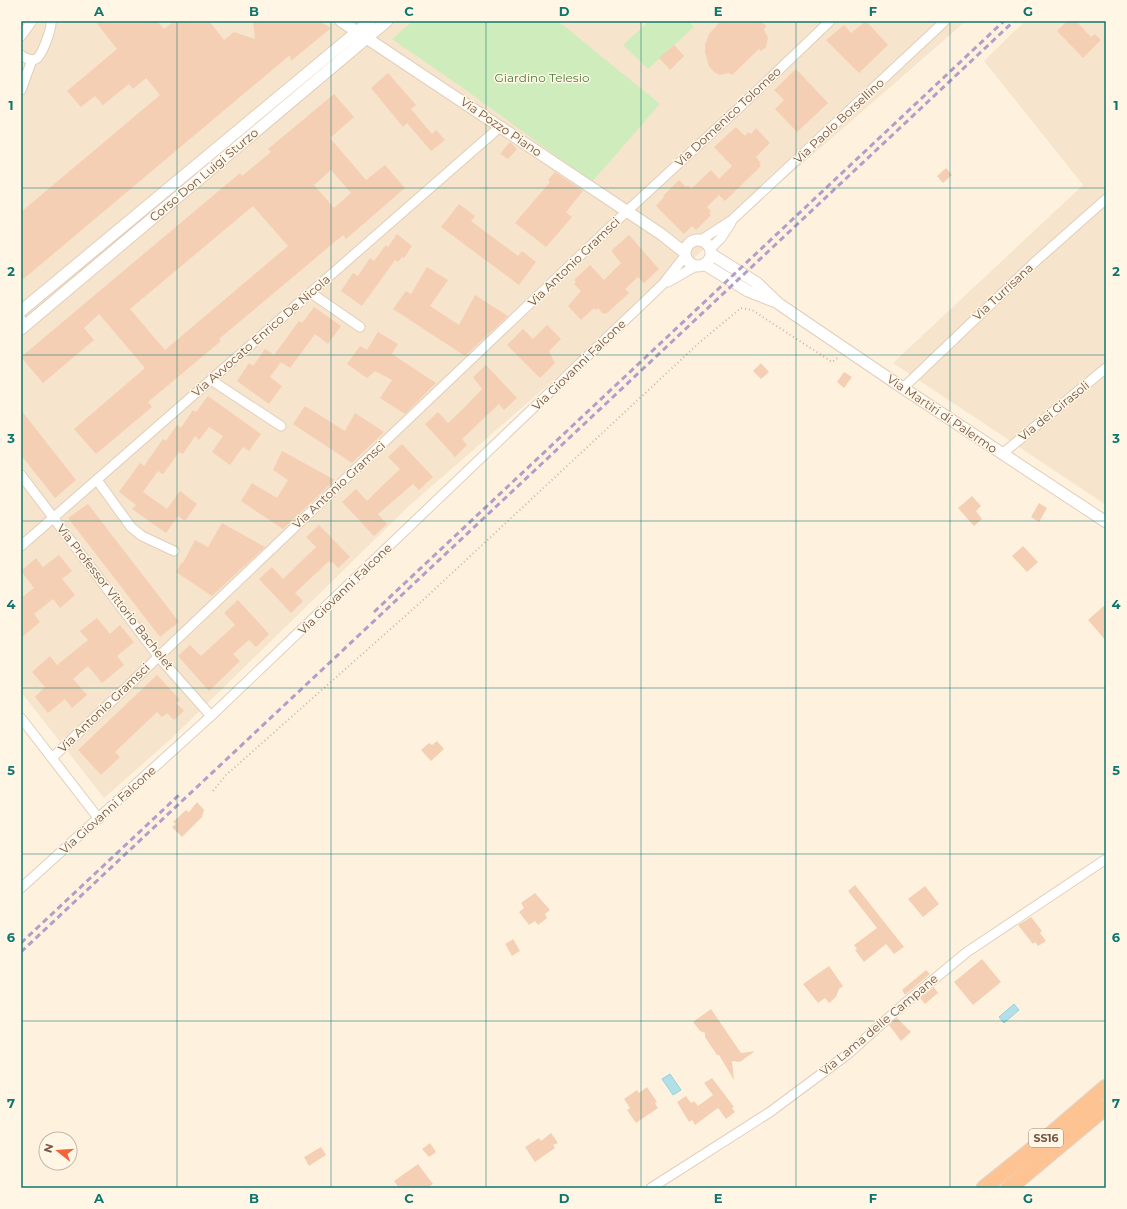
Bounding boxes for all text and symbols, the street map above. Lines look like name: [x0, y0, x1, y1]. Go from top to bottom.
text: A: [93, 3, 105, 19]
text: B: [249, 3, 259, 19]
text: C: [404, 3, 414, 19]
text: D: [559, 3, 570, 19]
text: E: [714, 3, 723, 19]
text: F: [869, 3, 877, 19]
text: G: [1023, 3, 1033, 19]
street label: Via Domenico Tolomeo: [671, 64, 784, 170]
park label: Giardino Telesio: [495, 70, 589, 85]
street label: Via Paolo Borsellino: [790, 75, 887, 166]
street label: Via Pozzo Piano: [458, 94, 545, 159]
text: 1: [8, 97, 14, 113]
text: 1: [1113, 97, 1119, 113]
street label: Corso Don Luigi Sturzo: [146, 125, 261, 224]
street label: Via Antonio Gramsci: [525, 214, 623, 309]
street label: Via Turrisana: [969, 260, 1036, 323]
text: 2: [7, 263, 15, 279]
text: 2: [1112, 263, 1120, 279]
street label: Via Avvocato Enrico De Nicola: [188, 271, 333, 400]
street label: Via Giovanni Falcone: [529, 316, 629, 413]
street label: Via Martiri di Palermo: [884, 371, 1000, 456]
street label: Via dei Girasoli: [1015, 377, 1092, 444]
text: 3: [6, 430, 15, 446]
text: 3: [1111, 430, 1120, 446]
street label: Via Antonio Gramsci: [289, 438, 388, 532]
street label: Via Professor Vittorio Bachelet: [54, 521, 177, 673]
street label: Via Giovanni Falcone: [295, 540, 395, 637]
text: 4: [7, 596, 16, 612]
text: 4: [1112, 596, 1121, 612]
street label: Via Antonio Gramsci: [55, 660, 153, 755]
text: 5: [7, 762, 15, 778]
street label: Via Giovanni Falcone: [56, 762, 159, 857]
text: 5: [1112, 762, 1120, 778]
text: 6: [7, 929, 16, 945]
text: 6: [1112, 929, 1121, 945]
street label: Via Lama delle Campane: [817, 971, 941, 1078]
text: 7: [7, 1095, 15, 1111]
text: 7: [1112, 1095, 1120, 1111]
road number: SS16: [1029, 1129, 1063, 1147]
north arrow: [38, 1131, 78, 1171]
text: N: [40, 1142, 56, 1154]
text: A: [93, 1190, 105, 1206]
text: B: [249, 1190, 259, 1206]
text: C: [404, 1190, 414, 1206]
text: D: [559, 1190, 570, 1206]
text: E: [714, 1190, 723, 1206]
text: F: [869, 1190, 877, 1206]
text: G: [1023, 1190, 1033, 1206]

